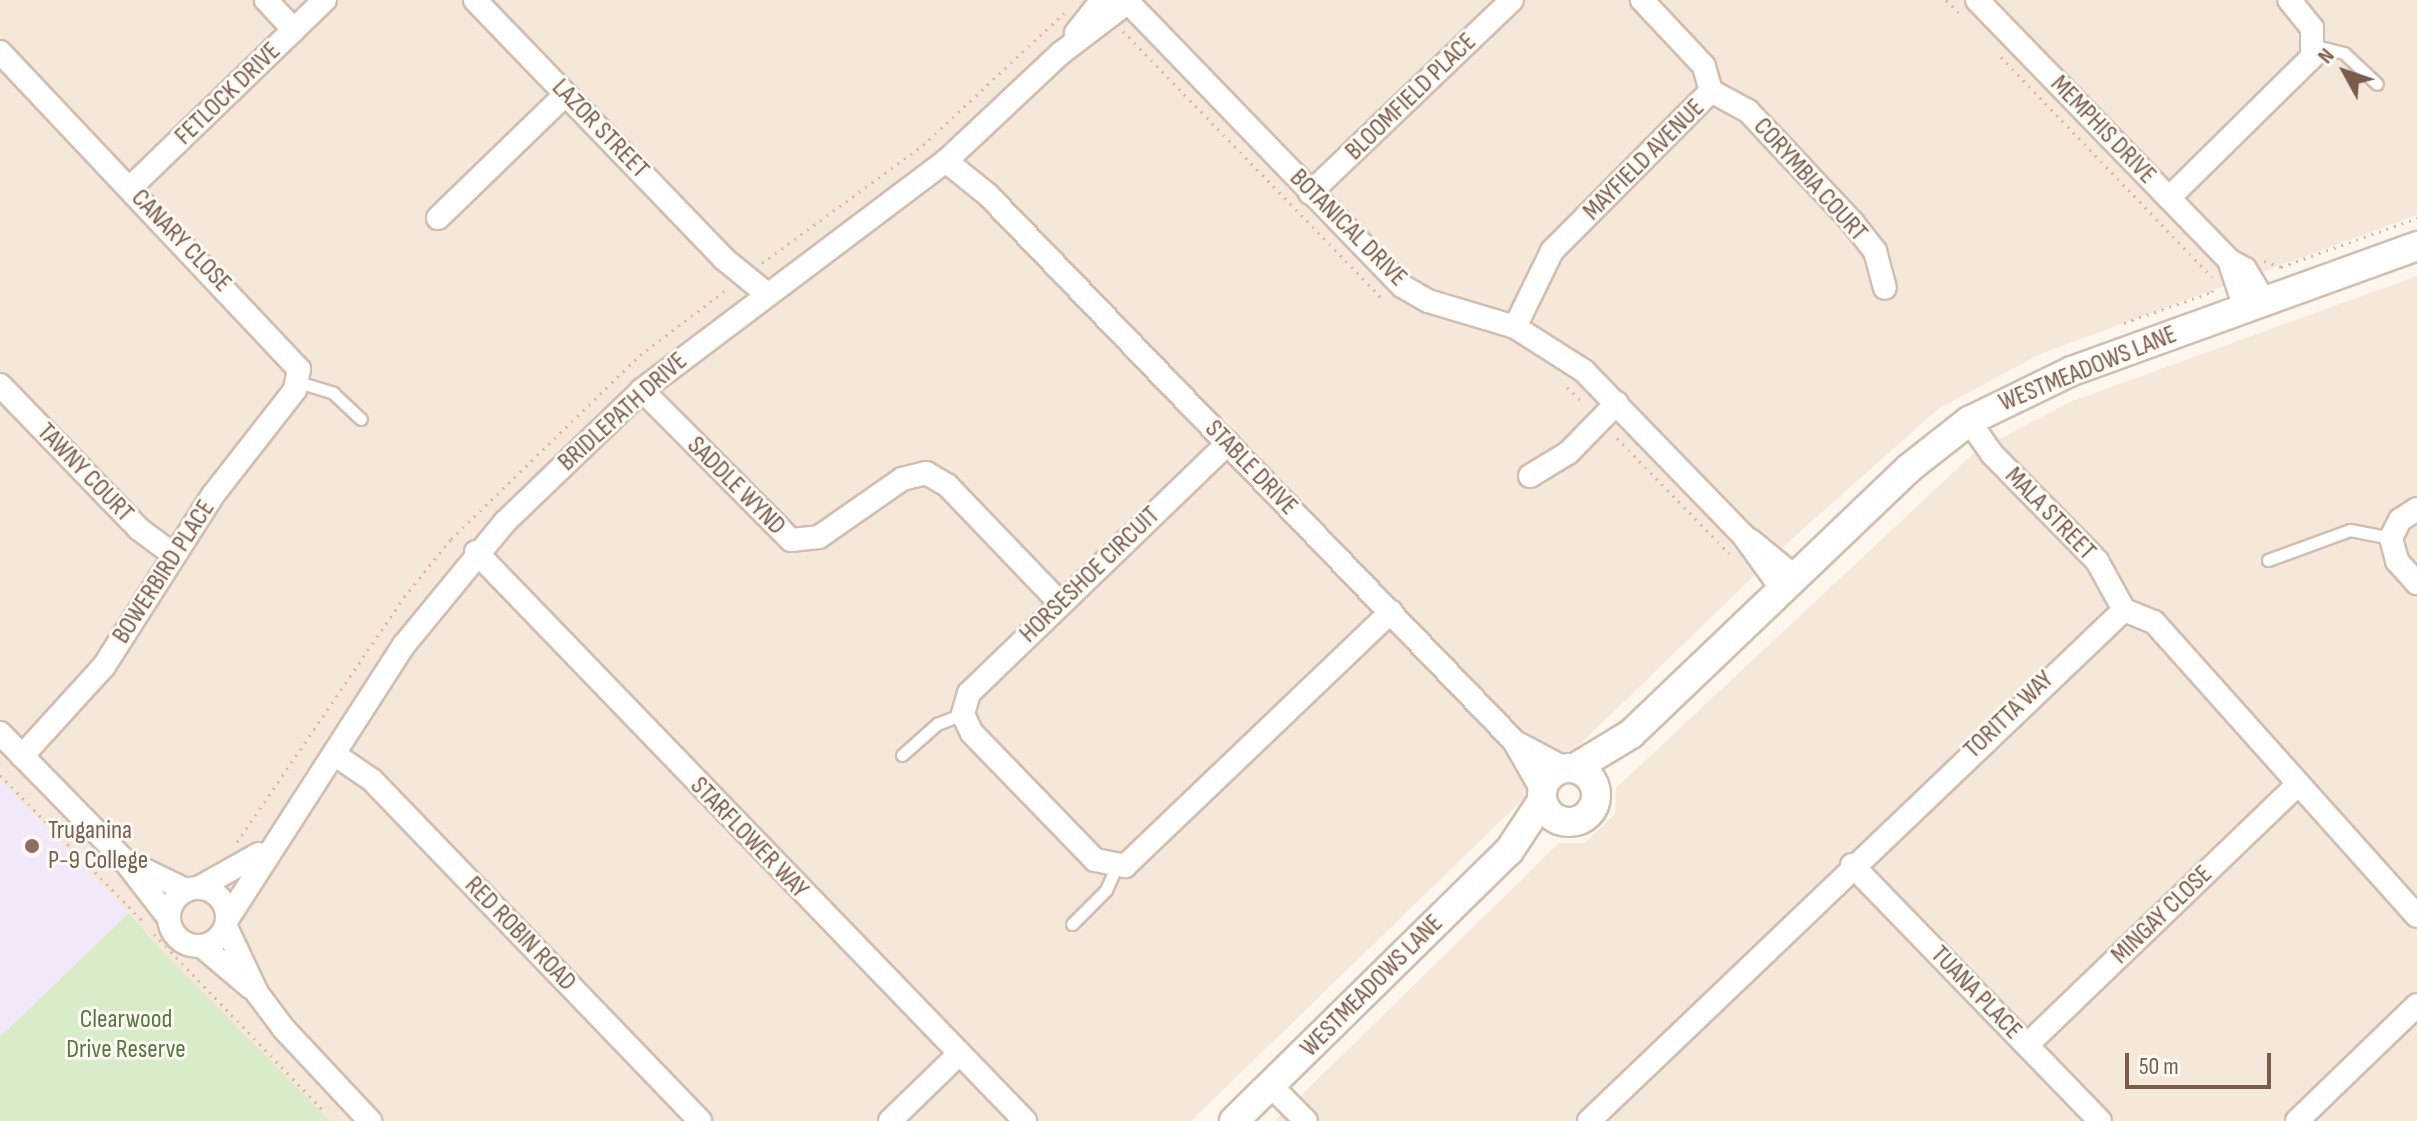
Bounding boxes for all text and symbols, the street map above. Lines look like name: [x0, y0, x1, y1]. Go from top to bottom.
street label: BLOOMFIELD PLACE: [1339, 27, 1483, 167]
north arrow: [2305, 32, 2385, 112]
street label: FETLOCK DRIVE: [169, 36, 287, 152]
text: N: [2312, 43, 2340, 69]
street label: MEMPHIS DRIVE: [2044, 69, 2162, 191]
street label: LAZOR STREET: [545, 73, 655, 185]
street label: MAYFIELD AVENUE: [1577, 93, 1711, 227]
street label: CORYMBIA COURT: [1746, 112, 1874, 248]
street label: BOTANICAL DRIVE: [1283, 163, 1413, 293]
street label: CANARY CLOSE: [124, 183, 238, 299]
street label: WESTMEADOWS LANE: [1995, 319, 2181, 419]
street label: BRIDLEPATH DRIVE: [552, 346, 694, 478]
street label: STABLE DRIVE: [1198, 414, 1304, 522]
street label: TAWNY COURT: [30, 417, 140, 529]
street label: SADDLE WYND: [680, 430, 792, 542]
street label: MALA STREET: [1998, 461, 2102, 567]
street label: BOWERBIRD PLACE: [106, 494, 222, 650]
street label: HORSESHOE CIRCUIT: [1013, 500, 1167, 650]
street label: TORITTA WAY: [1958, 665, 2060, 765]
street label: STARFLOWER WAY: [683, 771, 815, 905]
place label: Truganina P-9 College: [48, 815, 148, 876]
marker: Truganina P-9 College: [23, 837, 41, 855]
street label: MINGAY CLOSE: [2105, 859, 2219, 971]
street label: RED ROBIN ROAD: [458, 870, 582, 998]
street label: WESTMEADOWS LANE: [1294, 908, 1450, 1064]
street label: TUANA PLACE: [1924, 940, 2028, 1046]
park label: Clearwood Drive Reserve: [66, 1004, 186, 1066]
scale bar: [2129, 1037, 2275, 1087]
text: 50 m: [2139, 1052, 2179, 1081]

